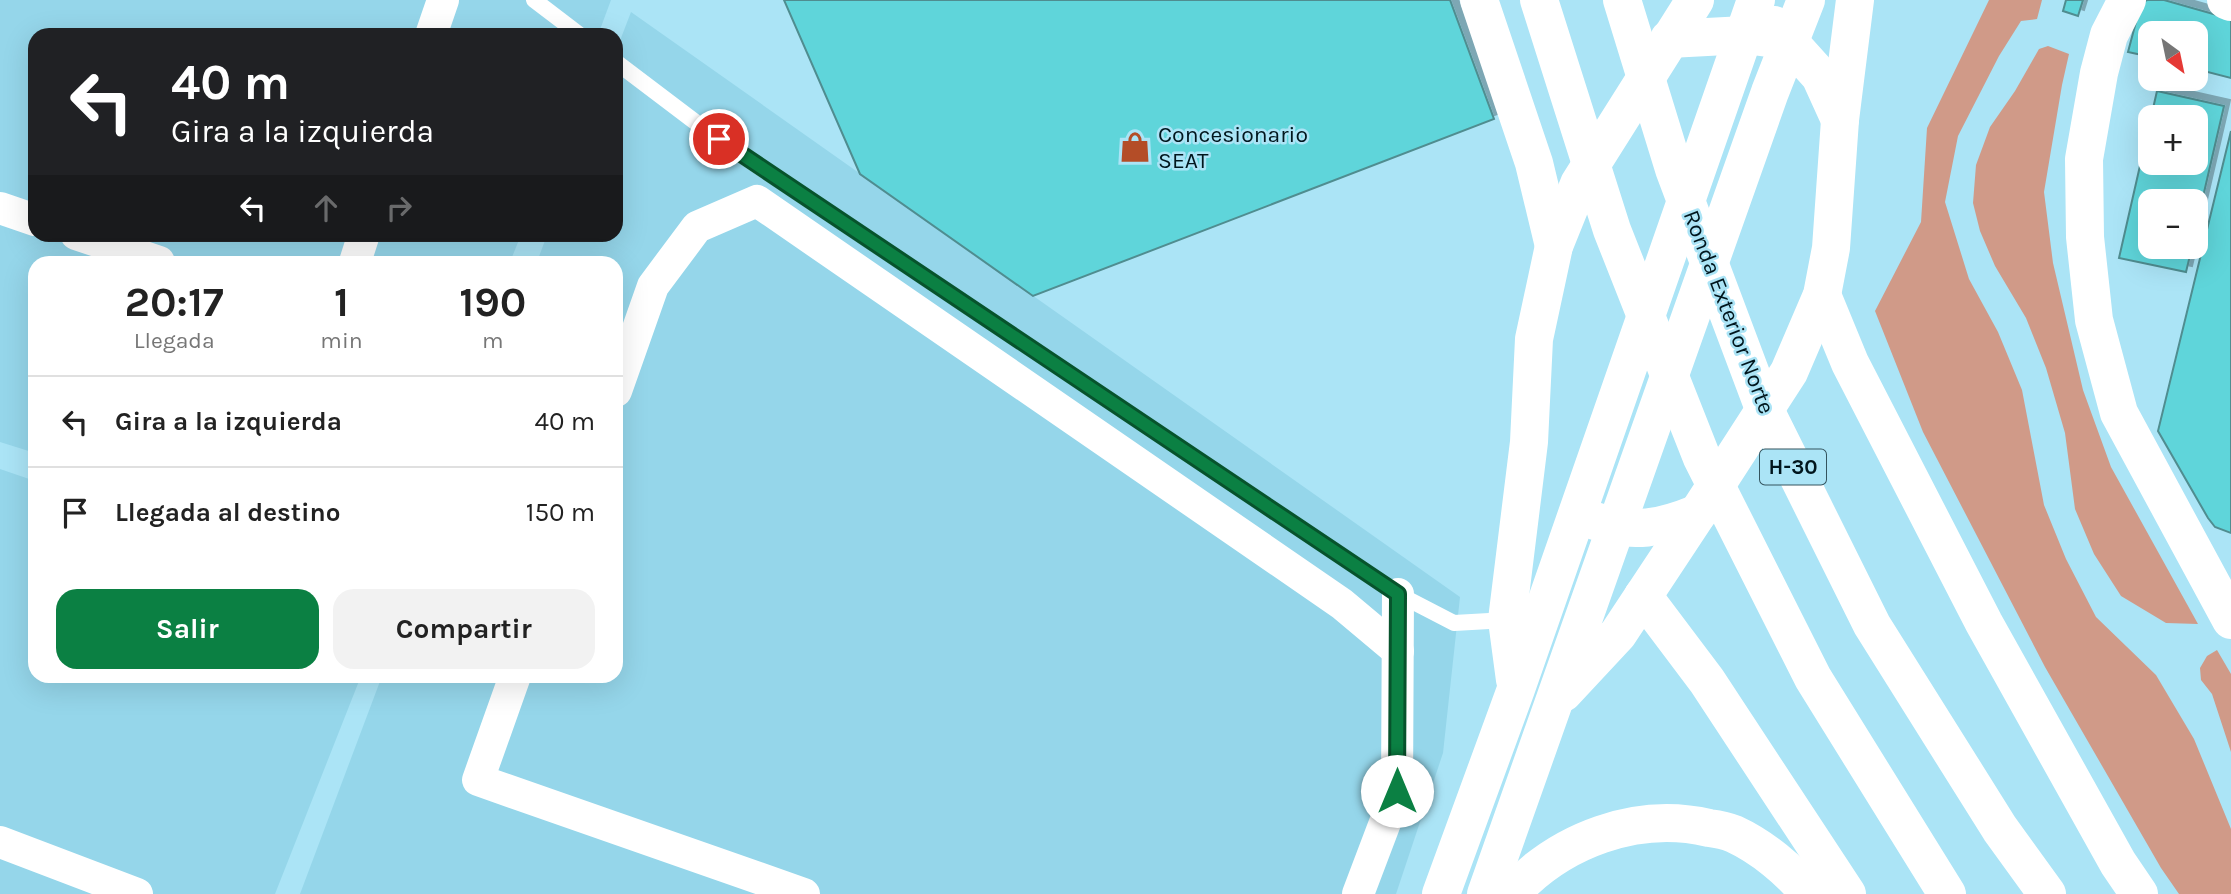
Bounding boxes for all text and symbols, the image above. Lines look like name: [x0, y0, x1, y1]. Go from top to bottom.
north arrow: [2138, 21, 2208, 91]
map controls: [2138, 21, 2208, 259]
text: 40 m: [171, 54, 290, 111]
icon: left: [56, 56, 147, 147]
button: +: [2138, 105, 2208, 175]
pin: [689, 109, 749, 169]
text: Gira a la izquierda: [171, 113, 434, 150]
icon: arrive: [700, 120, 738, 158]
place label: Concesionario SEAT: [1158, 121, 1308, 174]
shop icon: Concesionario SEAT: [1118, 130, 1152, 164]
icon: left: [234, 189, 272, 227]
icon: ahead: [307, 189, 345, 227]
icon: right: [380, 189, 418, 227]
button: −: [2138, 189, 2208, 259]
street label: Ronda Exterior Norte: [1678, 206, 1780, 418]
text: 20:17: [125, 277, 224, 327]
text: 1: [334, 277, 349, 327]
text: 190: [459, 277, 526, 327]
text: Llegada: [134, 327, 215, 354]
text: min: [320, 327, 363, 354]
text: m: [482, 327, 504, 354]
icon: left: [56, 403, 94, 441]
text: Gira a la izquierda: [115, 406, 342, 437]
text: 40 m: [535, 406, 595, 437]
road number: H-30: [1760, 449, 1826, 484]
icon: arrive: [56, 494, 94, 532]
text: Llegada al destino: [115, 497, 341, 528]
text: 150 m: [526, 497, 595, 528]
button: Salir: [56, 589, 319, 669]
button: Compartir: [333, 589, 595, 669]
position arrow: [1360, 754, 1434, 828]

